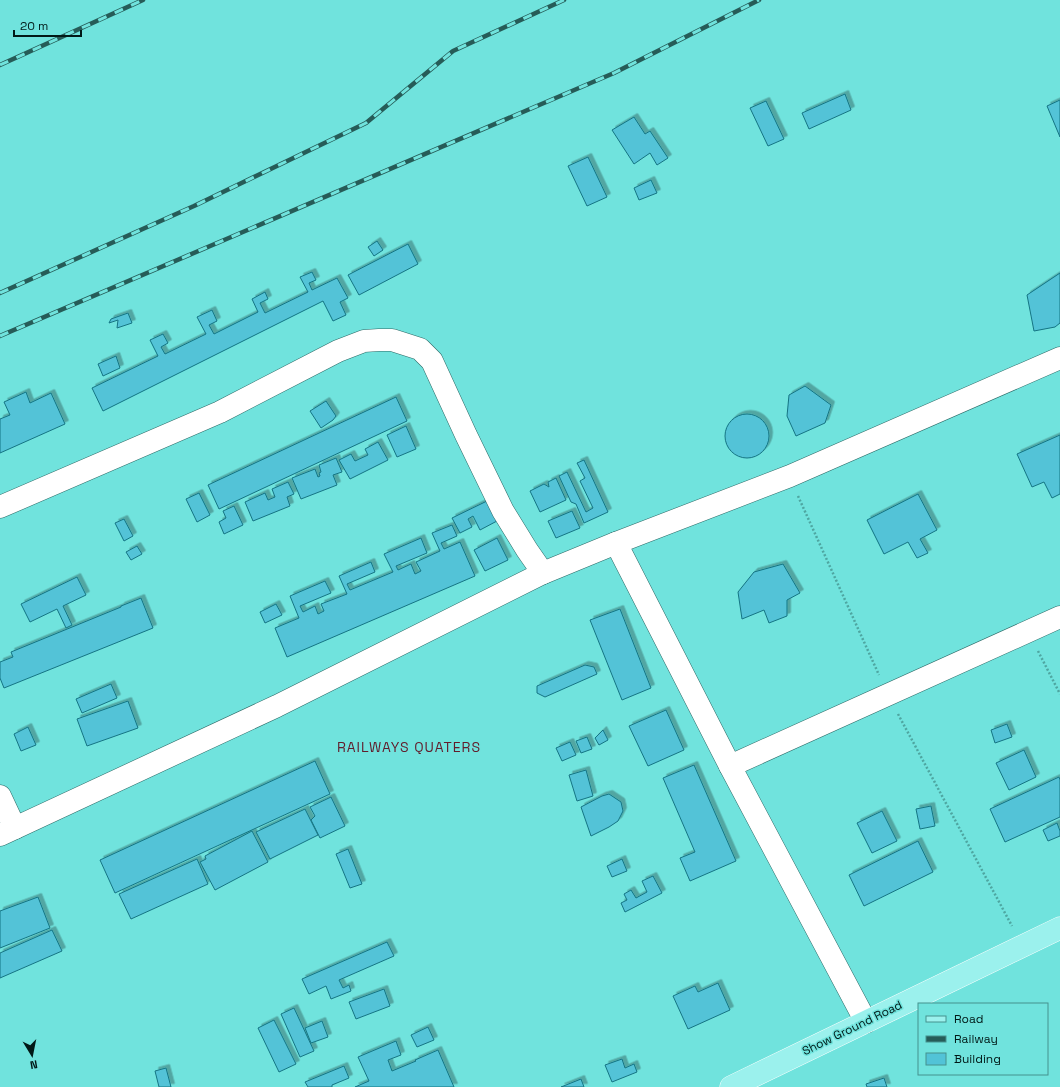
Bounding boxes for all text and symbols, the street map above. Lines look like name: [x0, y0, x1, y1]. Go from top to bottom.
scale bar: [14, 12, 81, 38]
text: 20 m: [20, 18, 48, 34]
district label: RAILWAYS QUATERS: [337, 738, 481, 756]
street label: Show Ground Road: [799, 997, 905, 1059]
legend: [918, 1003, 1048, 1075]
text: Road: [954, 1011, 983, 1027]
text: Railway: [954, 1031, 998, 1047]
north arrow: [12, 1035, 52, 1075]
text: Building: [954, 1051, 1001, 1067]
text: N: [29, 1057, 39, 1072]

